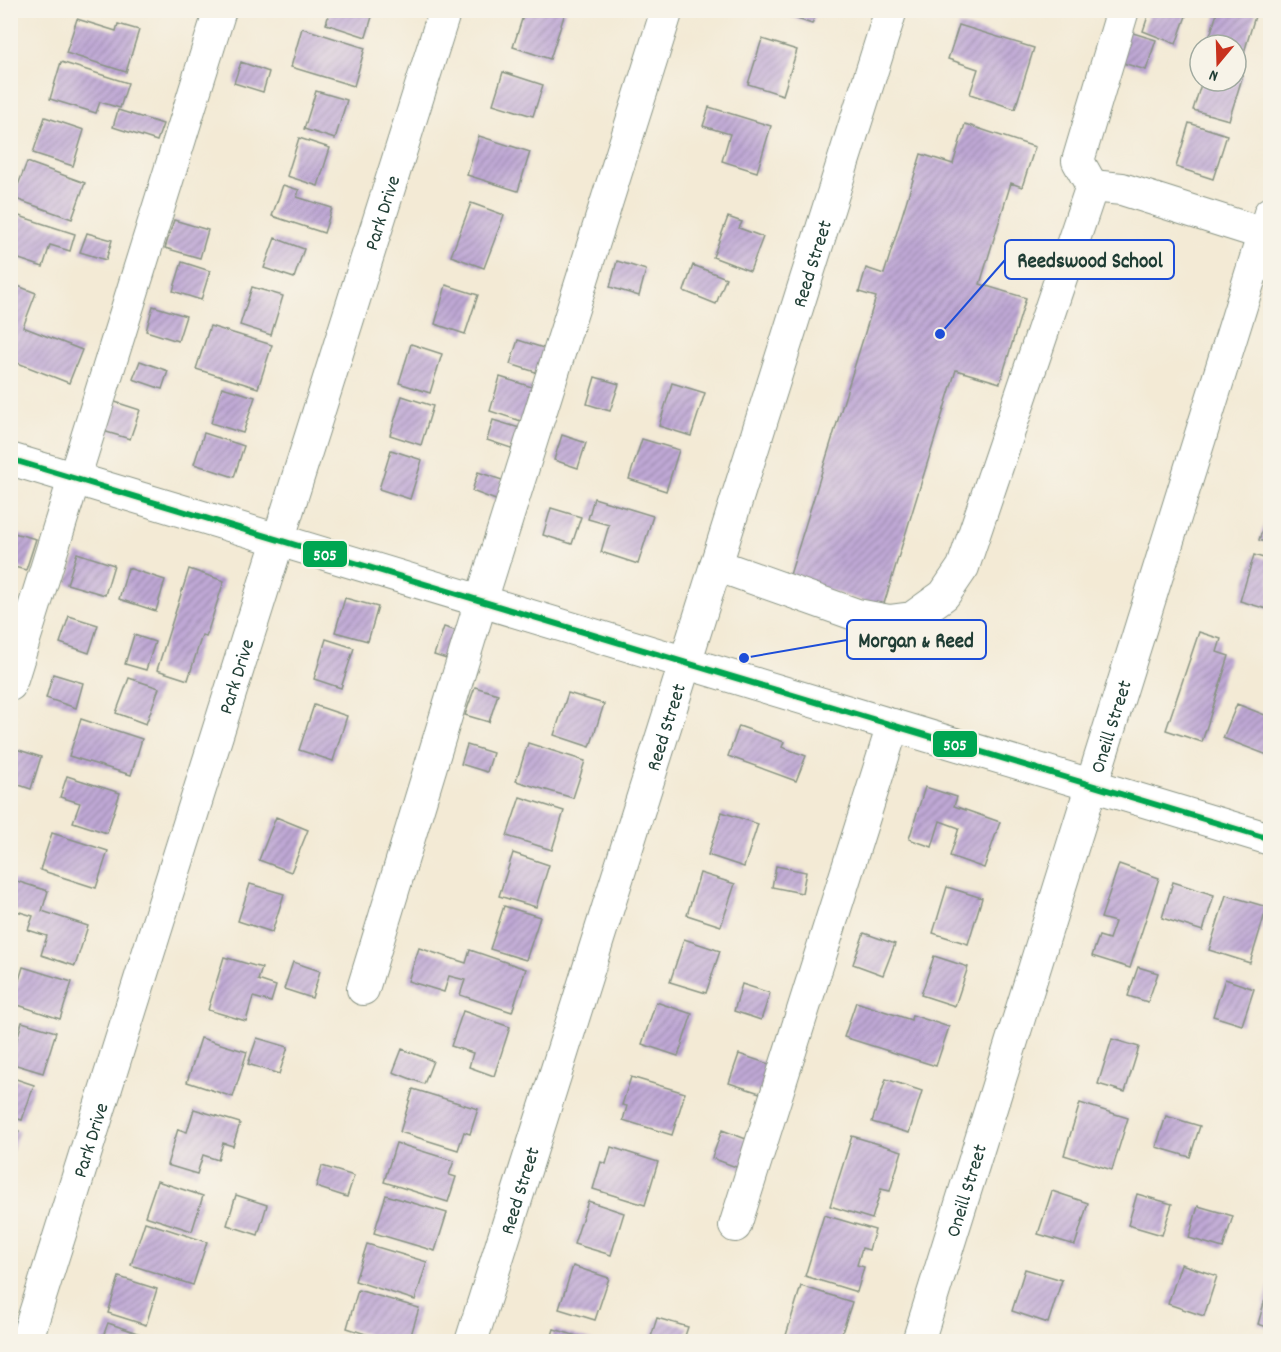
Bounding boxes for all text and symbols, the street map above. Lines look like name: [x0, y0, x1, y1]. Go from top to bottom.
north arrow: [1188, 33, 1248, 93]
text: N: [1206, 63, 1221, 87]
street label: Park Drive: [359, 172, 409, 255]
street label: Reed Street: [787, 217, 841, 311]
callout: Reedswood School: [1005, 240, 1174, 279]
text: Reedswood School: [1017, 248, 1164, 278]
line badge: 505: [302, 540, 348, 568]
text: 505: [313, 545, 337, 568]
callout: Morgan & Reed: [847, 620, 986, 659]
text: Morgan & Reed: [858, 628, 974, 658]
street label: Park Drive: [213, 636, 263, 718]
street label: Oneill Street: [1085, 677, 1141, 777]
street label: Reed Street: [641, 681, 695, 775]
line badge: 505: [932, 730, 978, 758]
text: 505: [943, 735, 967, 758]
street label: Park Drive: [68, 1099, 117, 1182]
street label: Oneill Street: [941, 1141, 996, 1241]
street label: Reed Street: [495, 1144, 549, 1238]

